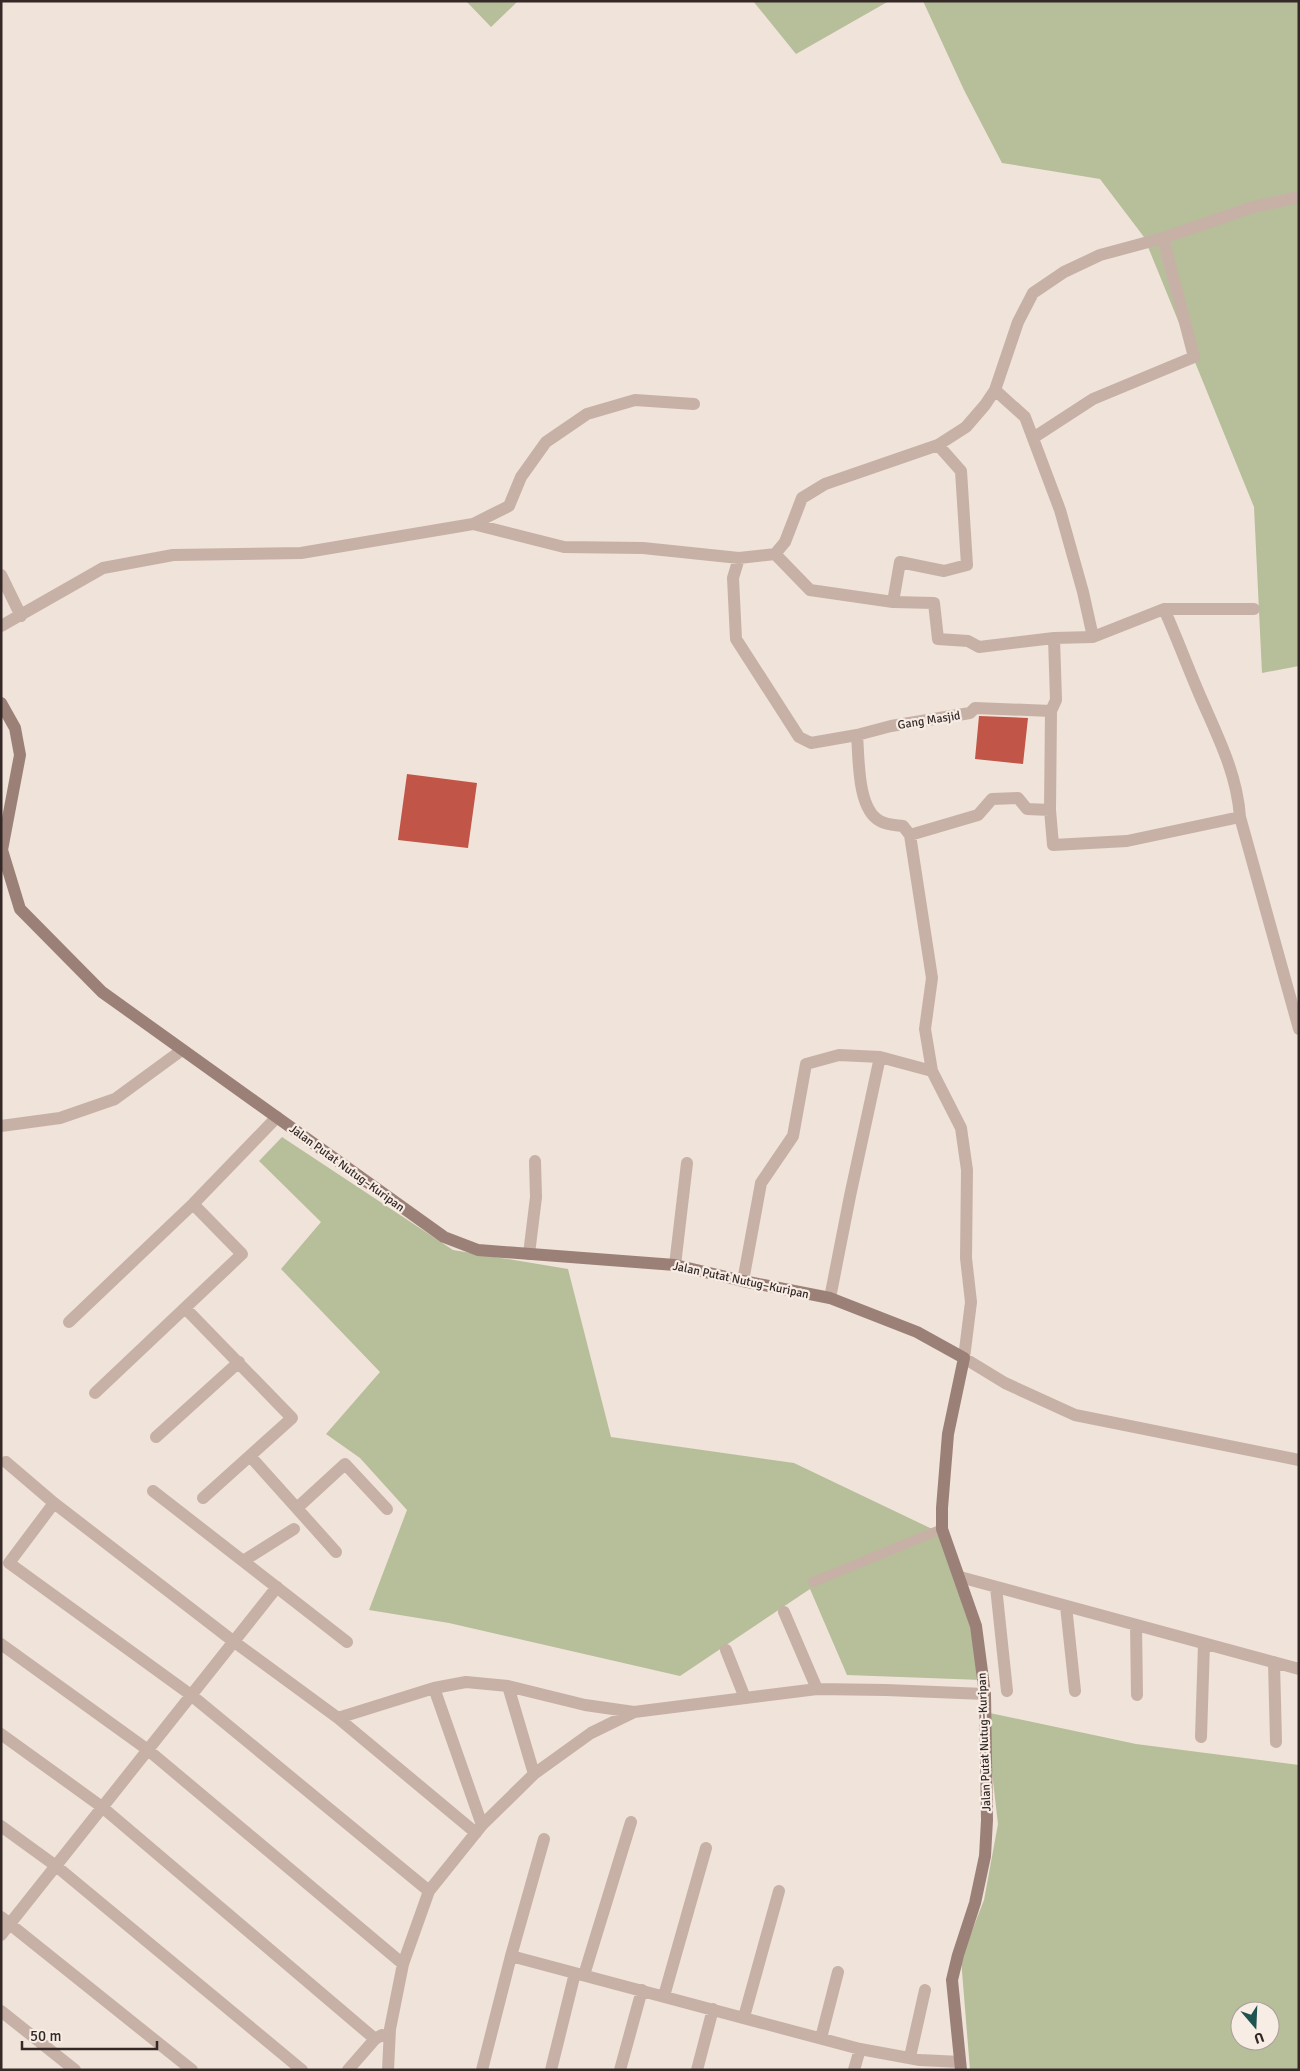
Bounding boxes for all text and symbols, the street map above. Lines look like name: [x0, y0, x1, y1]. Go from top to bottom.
street label: Gang Masjid: [897, 708, 962, 733]
street label: Jalan Putat Nutug–Kuripan: [286, 1122, 407, 1215]
street label: Jalan Putat Nutug–Kuripan: [671, 1259, 810, 1302]
street label: Jalan Putat Nutug–Kuripan: [975, 1672, 994, 1812]
north arrow: [1230, 2001, 1280, 2051]
scale bar: [22, 2018, 158, 2050]
text: 50 m: [30, 2027, 61, 2045]
text: U: [1252, 2028, 1266, 2047]

